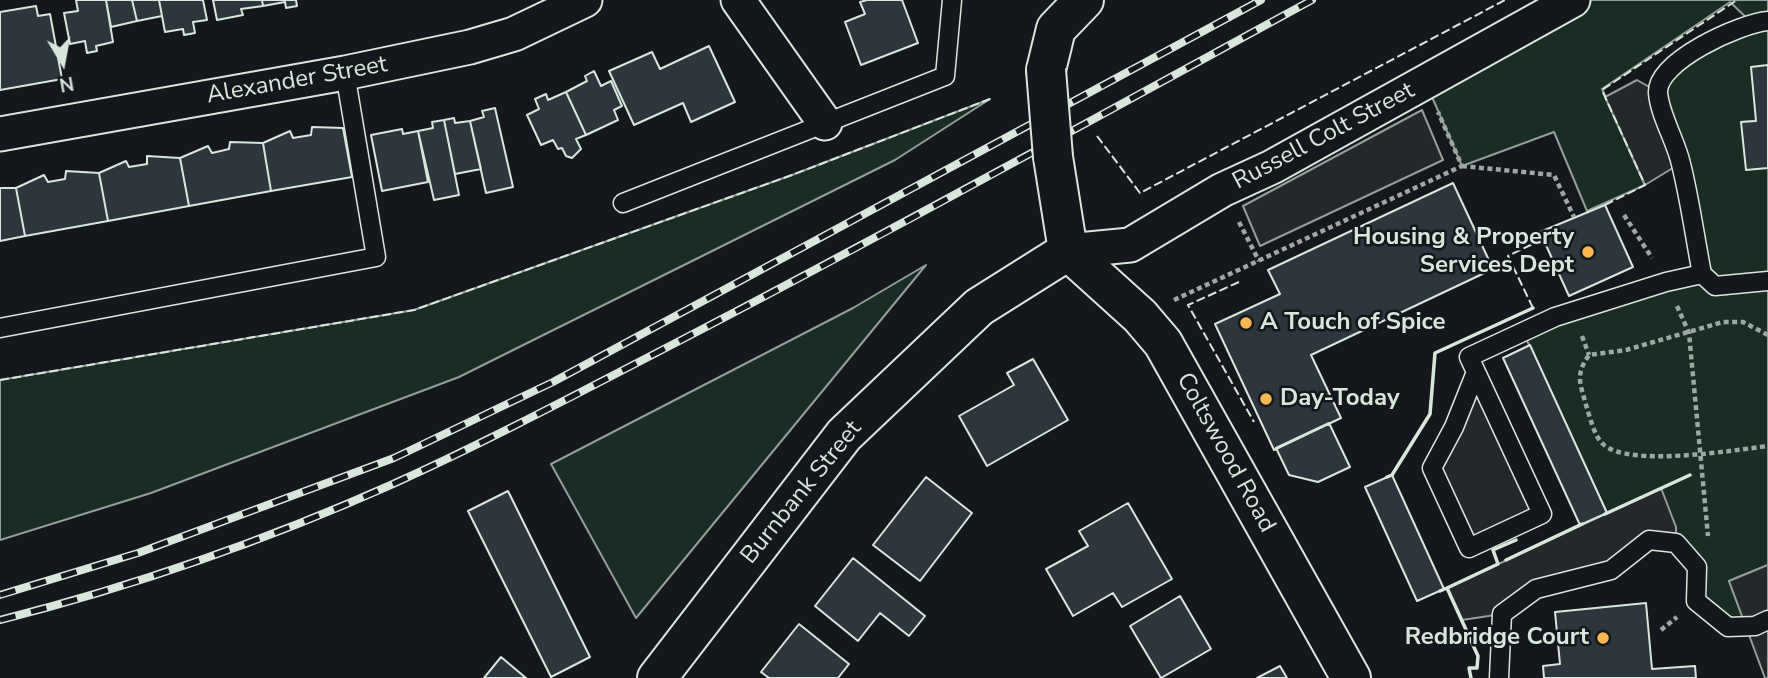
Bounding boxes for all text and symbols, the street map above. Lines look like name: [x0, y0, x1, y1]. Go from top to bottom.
north arrow: [28, 28, 98, 98]
street label: Alexander Street: [204, 51, 390, 111]
text: N: [57, 70, 76, 98]
street label: Russell Colt Street: [1228, 77, 1420, 197]
place label: Housing & Property Services Dept: [1353, 224, 1574, 280]
marker: Housing & Property Services Dept: [1580, 244, 1596, 260]
place label: A Touch of Spice: [1260, 309, 1446, 337]
marker: A Touch of Spice: [1238, 315, 1254, 331]
street label: Coltswood Road: [1169, 368, 1281, 538]
place label: Day-Today: [1280, 385, 1400, 413]
marker: Day-Today: [1258, 391, 1274, 407]
street label: Burnbank Street: [735, 416, 869, 570]
place label: Redbridge Court: [1405, 624, 1589, 652]
marker: Redbridge Court: [1595, 630, 1611, 646]

